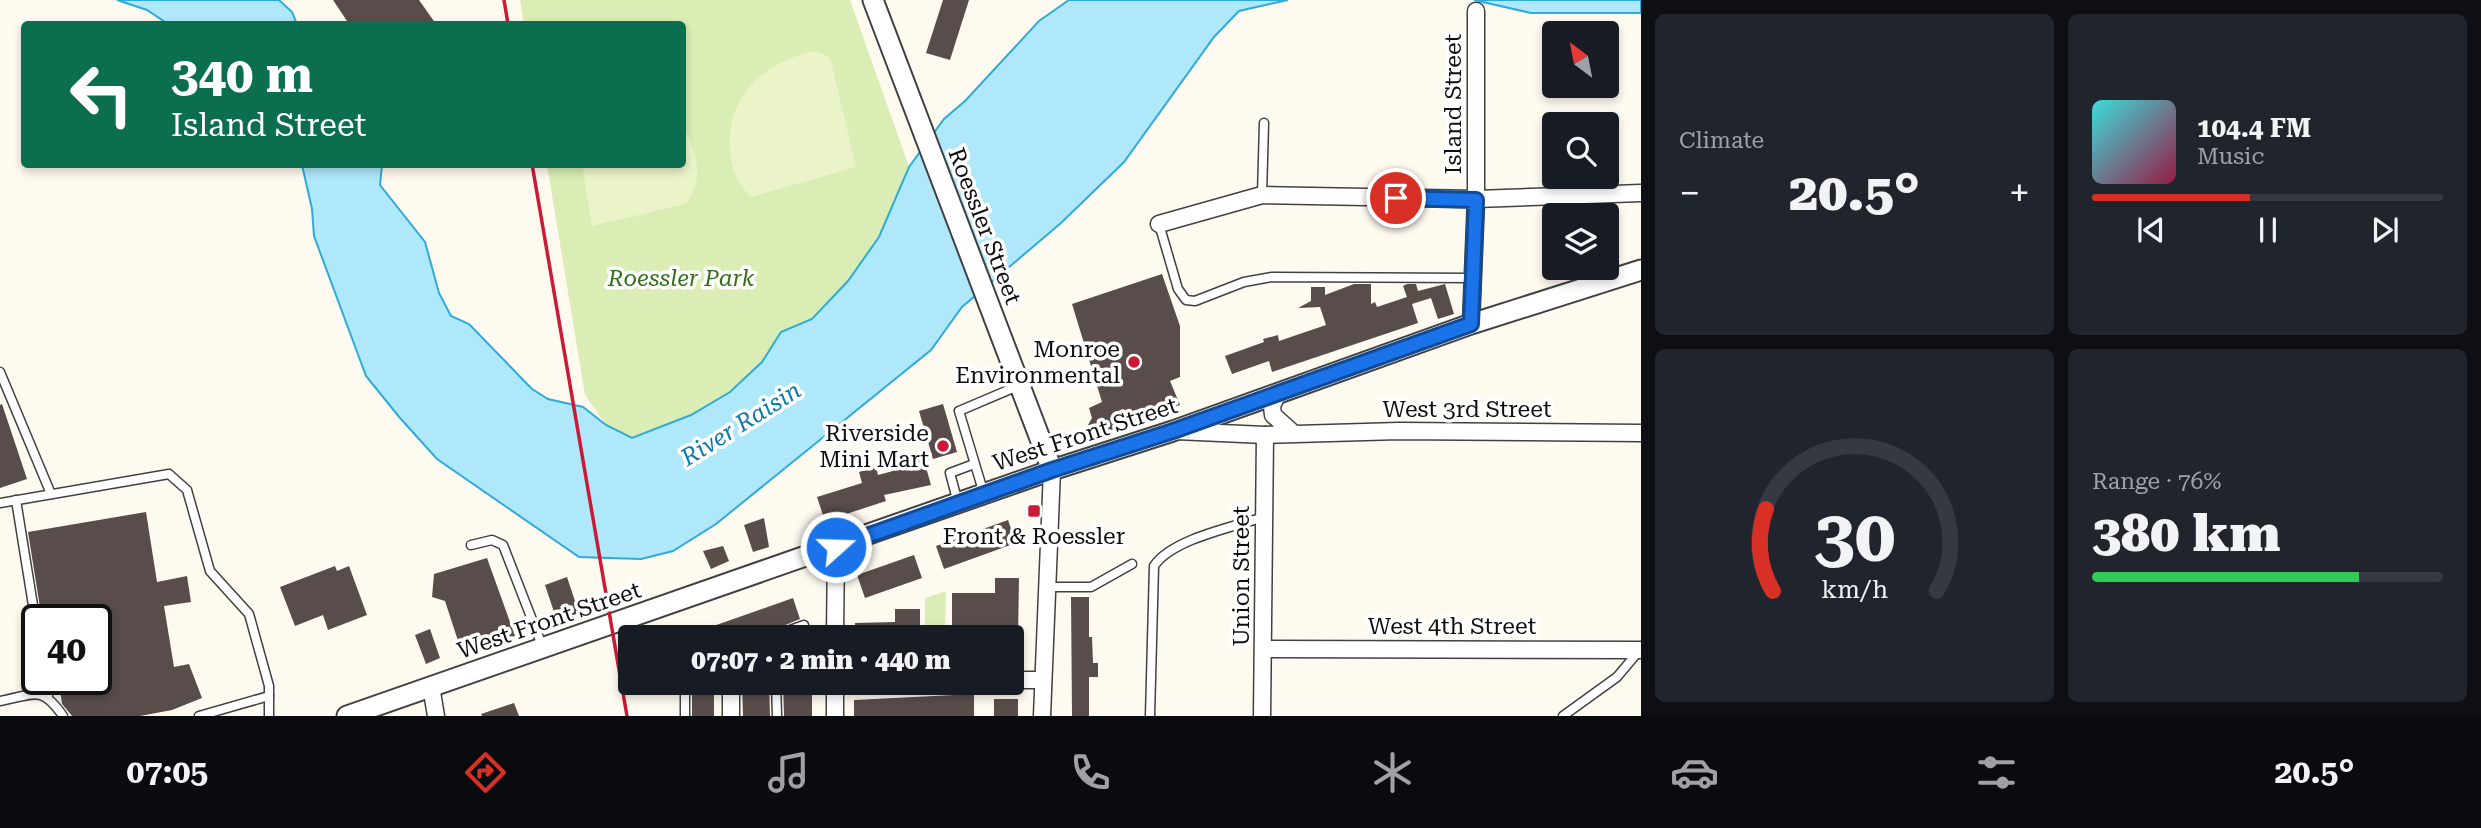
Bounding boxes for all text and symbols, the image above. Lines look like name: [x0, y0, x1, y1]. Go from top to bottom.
north arrow: [1542, 21, 1619, 98]
map controls: [1542, 21, 1619, 280]
street label: Island Street: [1440, 33, 1467, 174]
text: 340 m: [171, 47, 313, 104]
icon: left: [56, 49, 147, 140]
text: Island Street: [171, 106, 366, 144]
button: search: [1542, 112, 1619, 189]
text: 104.4 FM: [2197, 113, 2311, 143]
text: Climate: [1679, 127, 1764, 154]
text: Music: [2197, 143, 2264, 170]
street label: Roessler Street: [942, 144, 1027, 308]
text: 20.5°: [1789, 162, 1920, 223]
pin: [1366, 168, 1426, 228]
text: −: [1679, 171, 1700, 215]
text: +: [2009, 171, 2030, 215]
icon: arrive: [1377, 179, 1415, 217]
button: layers: [1542, 203, 1619, 280]
icon: previous: [2132, 211, 2170, 249]
icon: pause: [2249, 211, 2287, 249]
icon: next: [2366, 211, 2404, 249]
park label: Roessler Park: [607, 265, 755, 292]
place label: Monroe Environmental: [955, 336, 1120, 389]
marker: Monroe Environmental: [1126, 354, 1142, 370]
water label: River Raisin: [675, 376, 806, 472]
street label: West Front Street: [989, 392, 1181, 477]
street label: West 3rd Street: [1383, 396, 1552, 423]
place label: Riverside Mini Mart: [819, 420, 929, 473]
marker: Riverside Mini Mart: [935, 438, 951, 454]
text: Range · 76%: [2092, 468, 2221, 495]
text: 30: [1814, 495, 1895, 580]
marker: Front & Roessler: [1026, 503, 1042, 519]
text: 380 km: [2092, 503, 2280, 564]
street label: Union Street: [1228, 505, 1255, 646]
position arrow: [799, 510, 873, 584]
place label: Front & Roessler: [943, 523, 1125, 550]
text: km/h: [1821, 575, 1888, 604]
street label: West Front Street: [454, 576, 645, 665]
speed limit sign: 40: [21, 604, 112, 695]
street label: West 4th Street: [1368, 613, 1537, 640]
text: 07:07 · 2 min · 440 m: [691, 645, 951, 675]
icon: directions: [461, 748, 510, 797]
icon: music: [764, 748, 813, 797]
icon: phone: [1066, 748, 1115, 797]
icon: climate: [1368, 748, 1417, 797]
icon: car: [1670, 748, 1719, 797]
icon: filters: [1972, 748, 2021, 797]
text: 07:05: [127, 753, 208, 791]
text: 20.5°: [2275, 753, 2354, 791]

